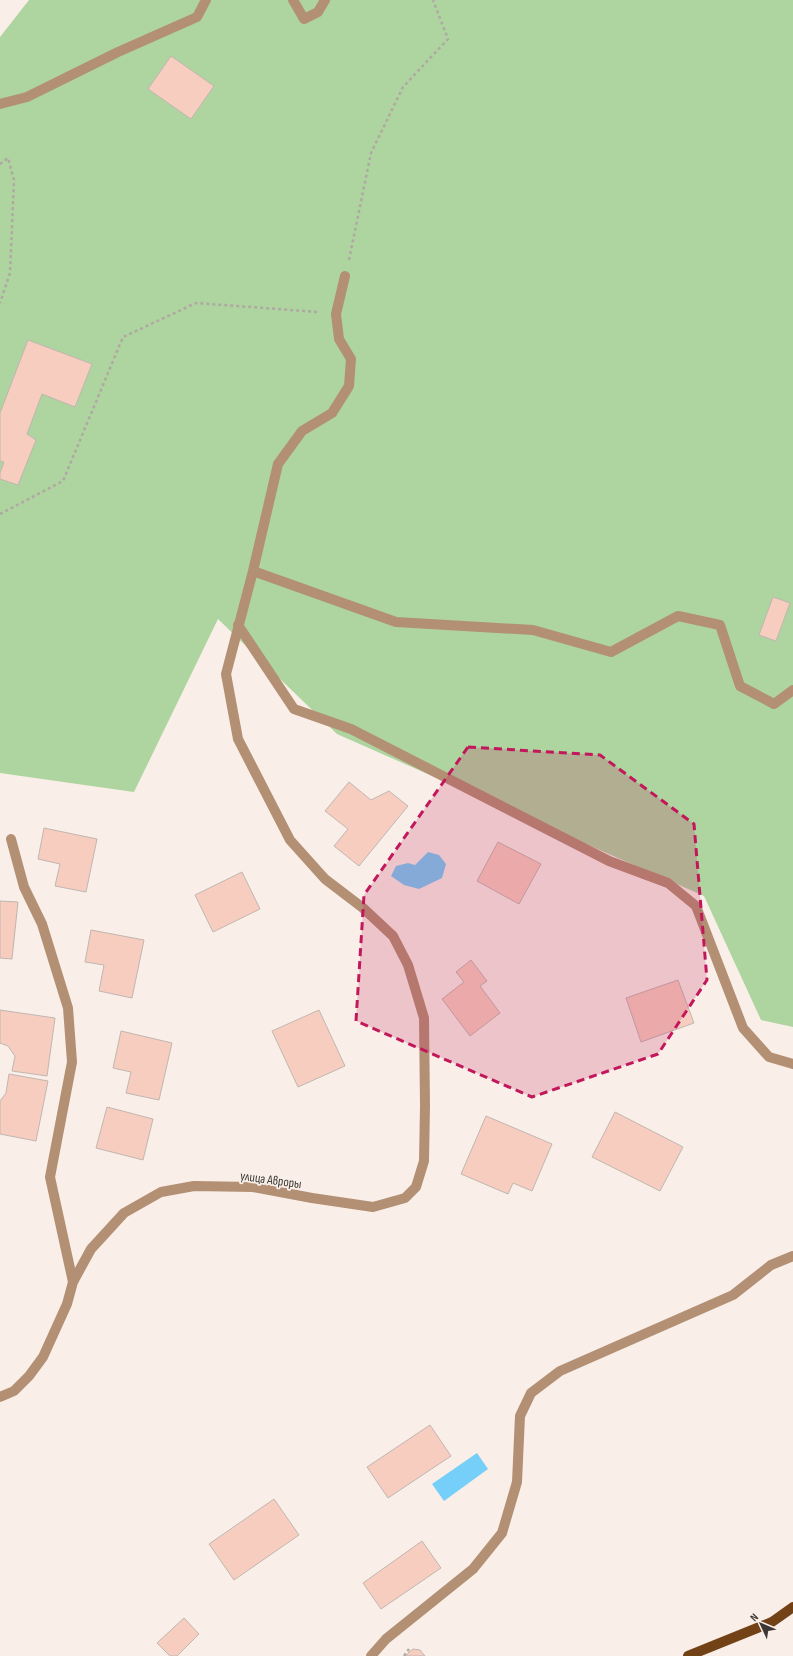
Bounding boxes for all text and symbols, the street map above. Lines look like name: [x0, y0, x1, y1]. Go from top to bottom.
street label: улица Авроры: [239, 1168, 303, 1192]
north arrow: [741, 1604, 781, 1644]
text: N: [747, 1611, 761, 1624]

